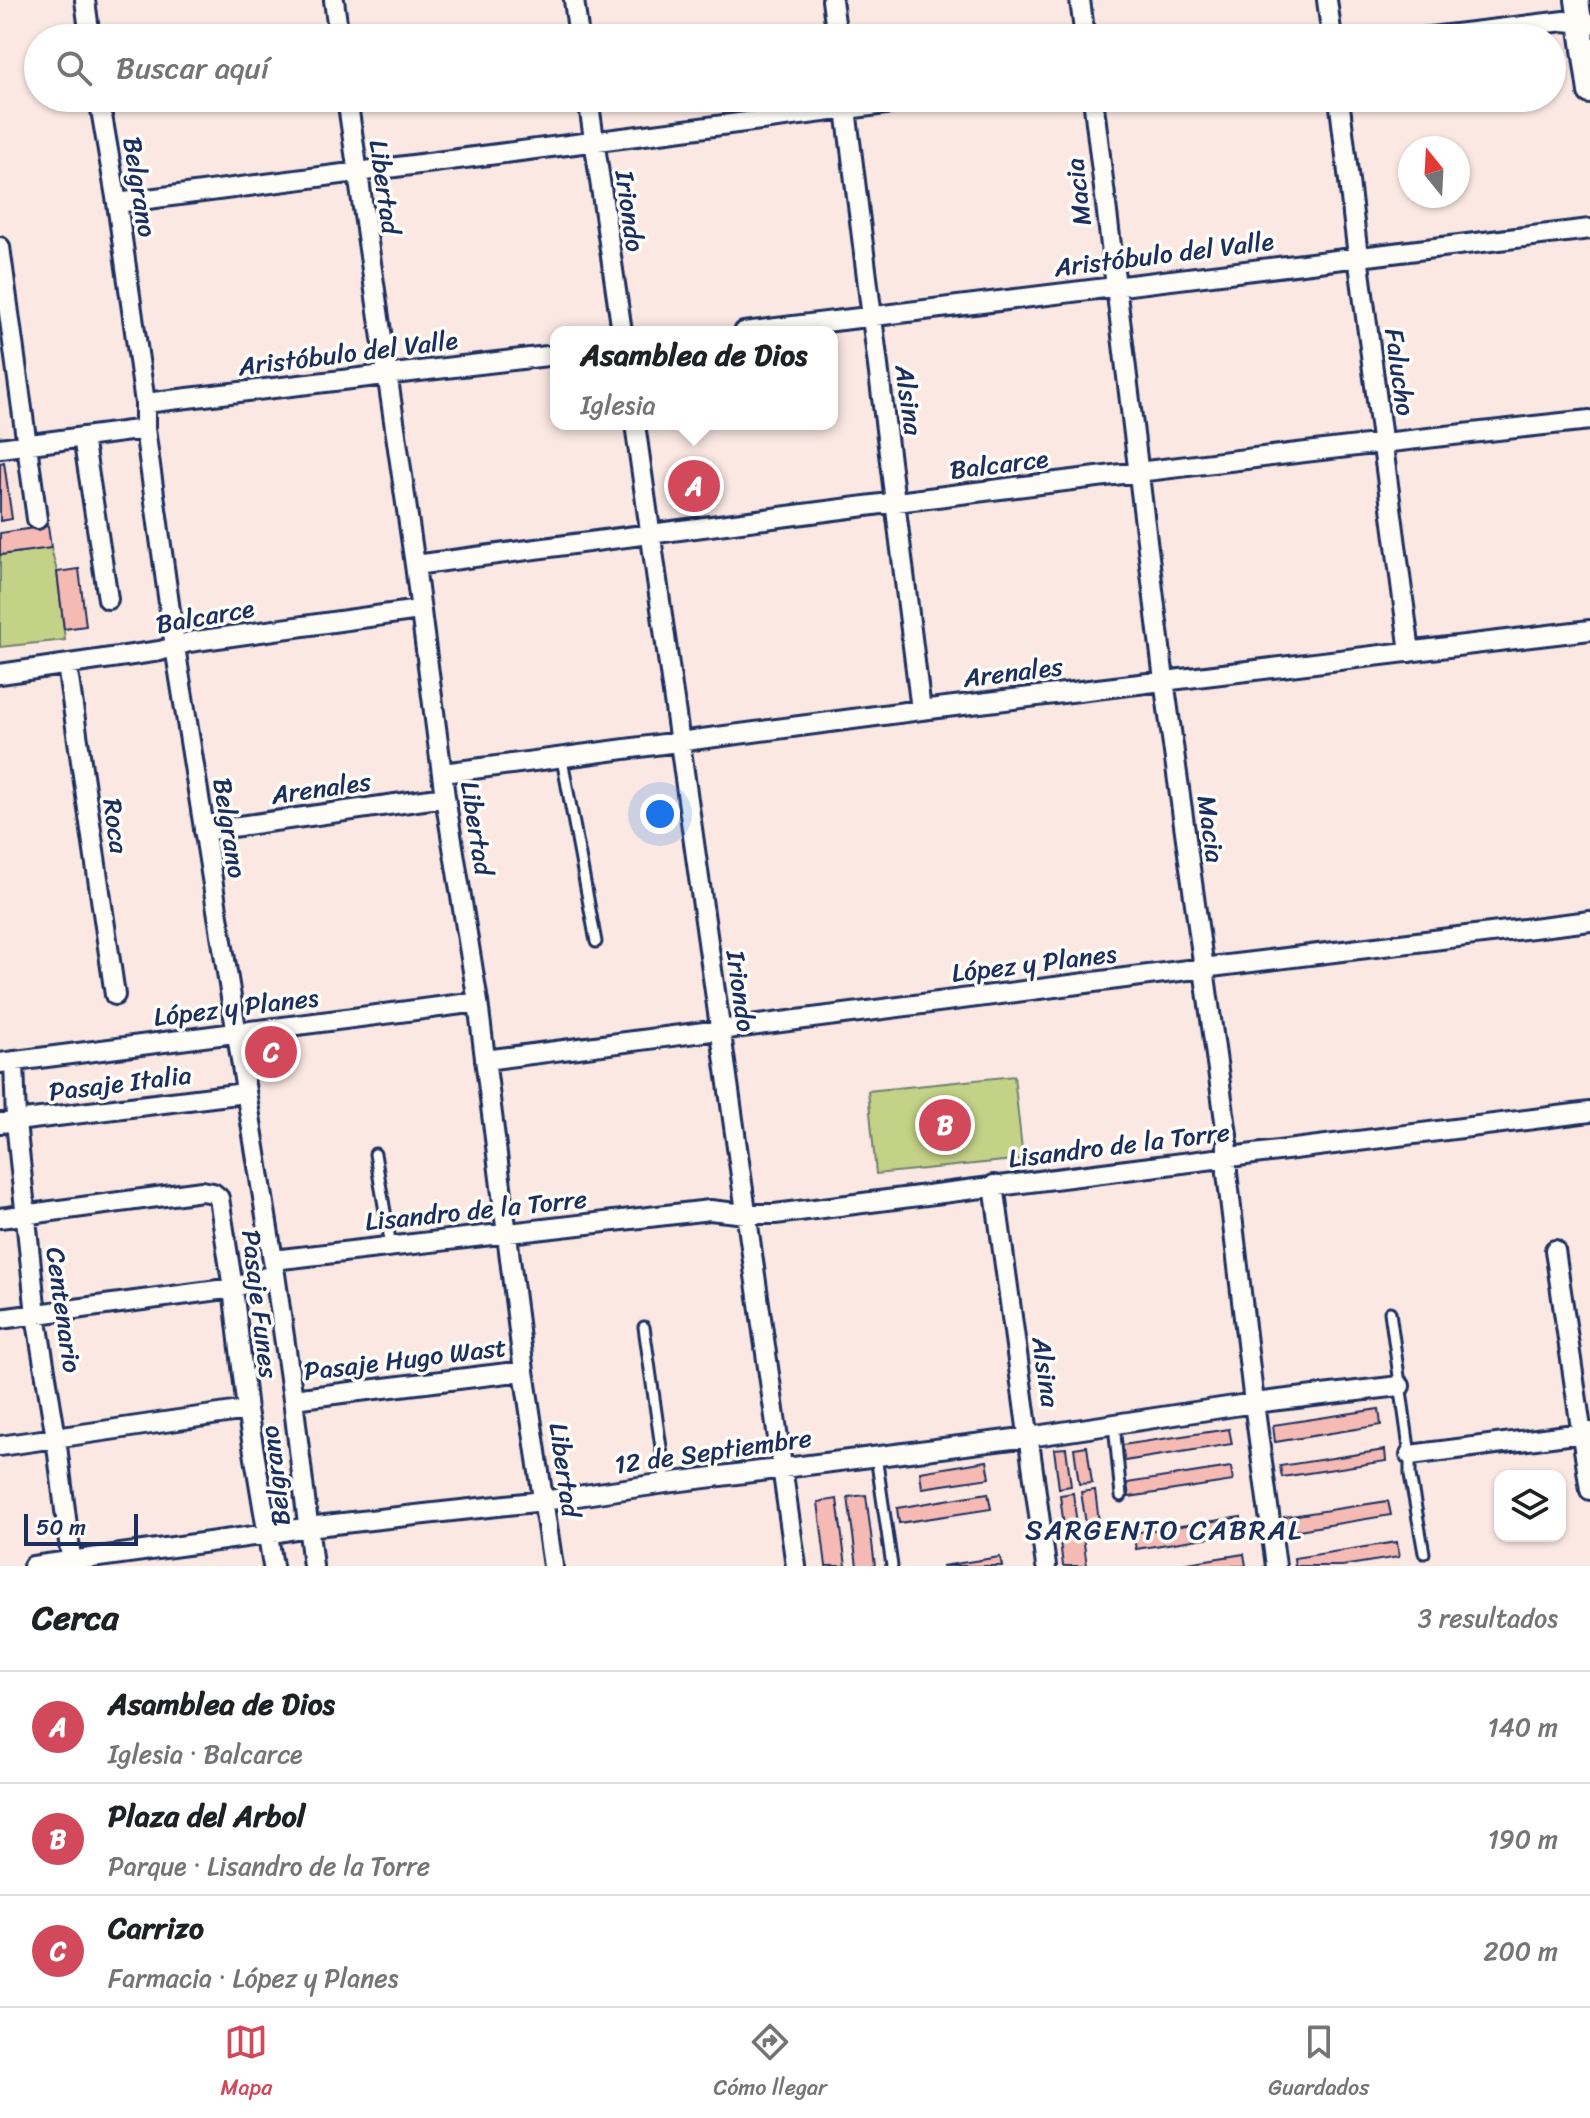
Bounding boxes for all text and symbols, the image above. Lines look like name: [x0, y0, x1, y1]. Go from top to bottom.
search box: [24, 24, 1566, 112]
text: Buscar aquí: [116, 41, 269, 95]
icon: search: [52, 46, 96, 90]
street label: Belgrano: [109, 134, 171, 241]
north arrow: [1398, 136, 1470, 208]
street label: Libertad: [356, 137, 415, 239]
street label: Macia: [1051, 156, 1105, 228]
street label: Iriondo: [601, 166, 658, 255]
street label: Aristóbulo del Valle: [1050, 218, 1277, 290]
street label: Aristóbulo del Valle: [234, 317, 461, 389]
street label: Falucho: [1371, 325, 1429, 419]
popup: [550, 326, 838, 430]
text: Asamblea de Dios: [581, 328, 807, 382]
street label: Alsina: [881, 361, 937, 439]
text: Iglesia: [581, 382, 656, 428]
street label: Balcarce: [947, 435, 1051, 493]
pin: A: [668, 456, 720, 516]
street label: Balcarce: [152, 585, 258, 647]
street label: Arenales: [960, 643, 1066, 701]
street label: Arenales: [267, 758, 375, 818]
street label: Belgrano: [199, 775, 261, 882]
street label: Libertad: [447, 778, 507, 881]
street label: Macia: [1184, 792, 1238, 866]
your location: [640, 794, 680, 834]
street label: Roca: [89, 796, 143, 857]
street label: López y Planes: [949, 930, 1119, 996]
street label: Iriondo: [712, 946, 769, 1035]
street label: López y Planes: [151, 974, 321, 1040]
pin: C: [245, 1022, 297, 1082]
street label: Pasaje Italia: [46, 1051, 194, 1115]
pin: B: [919, 1095, 971, 1155]
street label: Lisandro de la Torre: [1006, 1109, 1232, 1181]
street label: Lisandro de la Torre: [363, 1175, 589, 1245]
street label: Pasaje Funes: [228, 1227, 292, 1382]
street label: Centenario: [32, 1244, 96, 1376]
street label: Pasaje Hugo Wast: [301, 1324, 509, 1394]
street label: Alsina: [1018, 1333, 1074, 1411]
street label: 12 de Septiembre: [611, 1414, 815, 1488]
street label: Libertad: [536, 1420, 595, 1522]
street label: Belgrano: [246, 1423, 304, 1529]
map controls: [1494, 1470, 1566, 1542]
button: layers: [1494, 1470, 1566, 1542]
district label: SARGENTO CABRAL: [1025, 1505, 1303, 1554]
text: 50 m: [36, 1508, 86, 1547]
scale bar: [24, 1510, 138, 1546]
text: Cerca: [32, 1588, 119, 1648]
text: 3 resultados: [1418, 1595, 1558, 1641]
text: Asamblea de Dios: [108, 1677, 335, 1731]
text: A: [49, 1704, 67, 1750]
text: 140 m: [1487, 1704, 1558, 1750]
text: Iglesia · Balcarce: [108, 1731, 303, 1777]
text: Plaza del Arbol: [108, 1789, 305, 1843]
text: B: [50, 1816, 66, 1862]
text: 190 m: [1488, 1816, 1558, 1862]
text: Parque · Lisandro de la Torre: [108, 1843, 430, 1889]
text: Carrizo: [108, 1901, 204, 1955]
text: C: [50, 1928, 66, 1974]
text: 200 m: [1483, 1928, 1558, 1974]
text: Farmacia · López y Planes: [108, 1955, 398, 2001]
tab: Mapa: [221, 2020, 272, 2107]
tab: Cómo llegar: [713, 2020, 827, 2107]
tab: Guardados: [1268, 2020, 1369, 2107]

